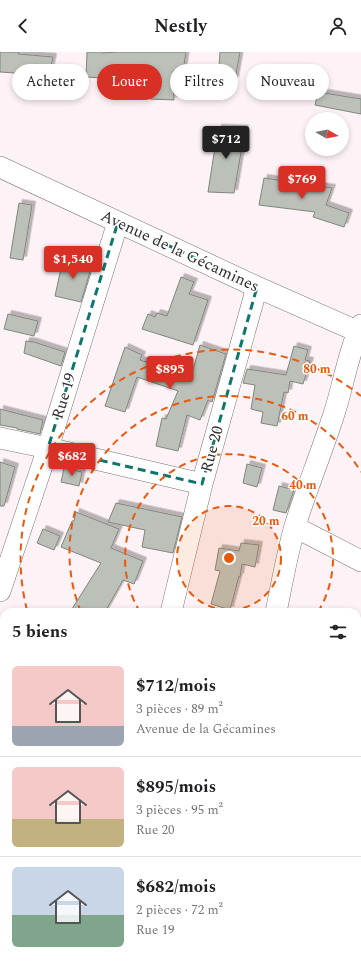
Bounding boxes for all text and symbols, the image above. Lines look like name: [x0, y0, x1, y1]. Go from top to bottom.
text: Nestly: [154, 13, 207, 40]
icon: back: [12, 15, 34, 37]
icon: person: [327, 15, 349, 37]
chip: Acheter: [12, 64, 89, 100]
chip: Louer: [97, 64, 162, 100]
chip: Filtres: [170, 64, 238, 100]
chip: Nouveau: [246, 64, 329, 100]
north arrow: [305, 112, 349, 156]
map controls: [305, 112, 349, 156]
pin: $712: [202, 126, 250, 160]
text: $712: [211, 129, 241, 149]
pin: $769: [278, 166, 326, 200]
text: $769: [287, 169, 317, 189]
street label: Avenue de la Gécamines: [97, 204, 263, 298]
pin: $1,540: [40, 246, 106, 280]
text: $1,540: [53, 249, 93, 269]
pin: $895: [146, 356, 194, 390]
text: $895: [155, 359, 185, 379]
text: 80 m: [303, 360, 331, 379]
street label: Rue 19: [46, 370, 82, 422]
text: 60 m: [281, 407, 309, 426]
street label: Rue 20: [194, 423, 230, 475]
pin: $682: [48, 443, 96, 477]
text: $682: [57, 446, 87, 466]
text: 40 m: [289, 476, 317, 495]
text: 20 m: [252, 512, 280, 531]
centre of rings: [222, 551, 236, 565]
text: 5 biens: [12, 619, 68, 645]
icon: filters: [327, 621, 349, 643]
text: $712/mois: [136, 673, 216, 699]
icon: home: [44, 682, 92, 730]
text: 3 pièces · 89 m²: [136, 699, 223, 719]
text: Avenue de la Gécamines: [136, 719, 276, 739]
text: $895/mois: [136, 774, 216, 800]
icon: home: [44, 783, 92, 831]
text: 3 pièces · 95 m²: [136, 800, 223, 820]
text: Rue 20: [136, 820, 174, 840]
text: $682/mois: [136, 874, 216, 900]
icon: home: [44, 883, 92, 931]
text: 2 pièces · 72 m²: [136, 900, 223, 920]
text: Rue 19: [136, 920, 174, 940]

